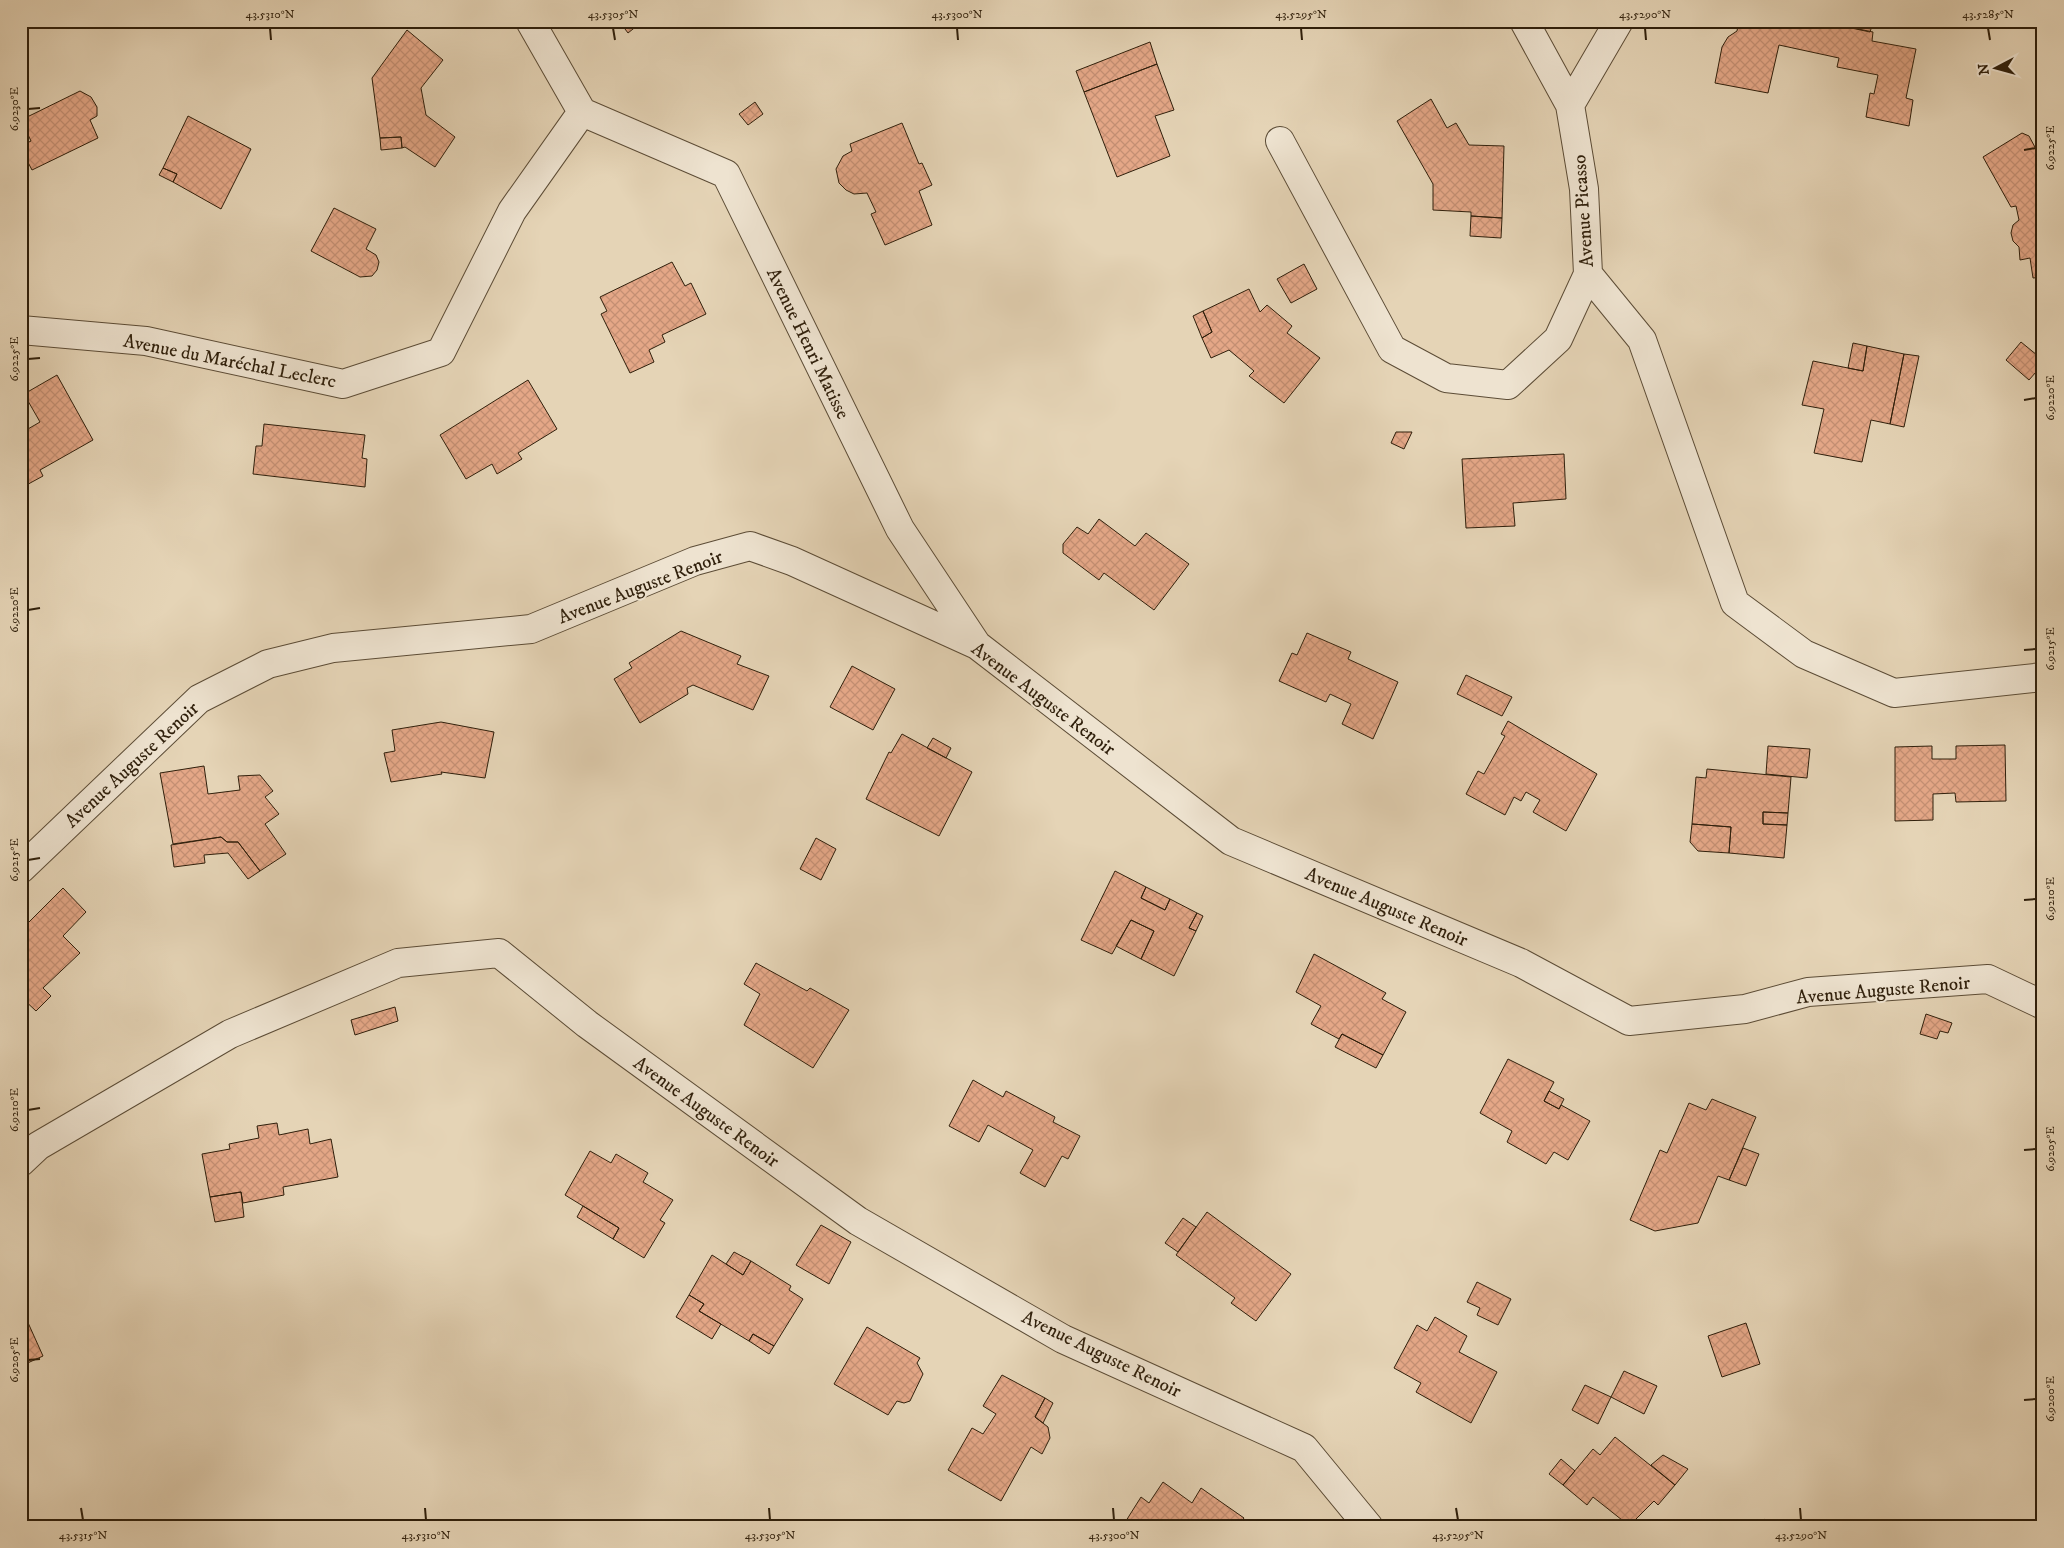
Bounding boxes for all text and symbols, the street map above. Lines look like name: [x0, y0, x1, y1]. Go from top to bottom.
text: 43.5310°N: [245, 7, 295, 22]
text: 43.5305°N: [588, 7, 638, 22]
text: 43.5300°N: [931, 7, 983, 22]
text: 43.5295°N: [1275, 7, 1327, 22]
text: 43.5290°N: [1619, 7, 1671, 22]
text: 43.5285°N: [1962, 7, 2014, 22]
north arrow: [1972, 42, 2022, 92]
text: N: [1974, 62, 1994, 76]
text: 6.9230°E: [7, 86, 22, 131]
text: 6.9225°E: [2043, 125, 2058, 171]
street label: Avenue Picasso: [1568, 154, 1599, 268]
street label: Avenue Henri Matisse: [761, 264, 854, 423]
street label: Avenue du Maréchal Leclerc: [121, 330, 338, 393]
text: 6.9225°E: [7, 336, 22, 382]
text: 6.9220°E: [2043, 375, 2058, 421]
street label: Avenue Auguste Renoir: [555, 545, 726, 629]
text: 6.9220°E: [7, 587, 22, 633]
text: 6.9215°E: [2043, 627, 2058, 671]
street label: Avenue Auguste Renoir: [967, 638, 1120, 761]
street label: Avenue Auguste Renoir: [60, 697, 204, 833]
text: 6.9215°E: [7, 838, 22, 882]
street label: Avenue Auguste Renoir: [1302, 863, 1471, 952]
text: 6.9210°E: [2043, 876, 2058, 921]
street label: Avenue Auguste Renoir: [1795, 971, 1971, 1010]
street label: Avenue Auguste Renoir: [629, 1052, 783, 1173]
text: 6.9210°E: [7, 1087, 22, 1132]
text: 6.9205°E: [2043, 1126, 2058, 1172]
street label: Avenue Auguste Renoir: [1018, 1306, 1185, 1403]
text: 6.9205°E: [7, 1337, 22, 1383]
text: 6.9200°E: [2043, 1375, 2058, 1422]
text: 43.5315°N: [59, 1528, 107, 1543]
text: 43.5310°N: [401, 1528, 451, 1543]
text: 43.5305°N: [745, 1528, 795, 1543]
text: 43.5300°N: [1088, 1528, 1140, 1543]
text: 43.5295°N: [1432, 1528, 1484, 1543]
text: 43.5290°N: [1775, 1528, 1827, 1543]

